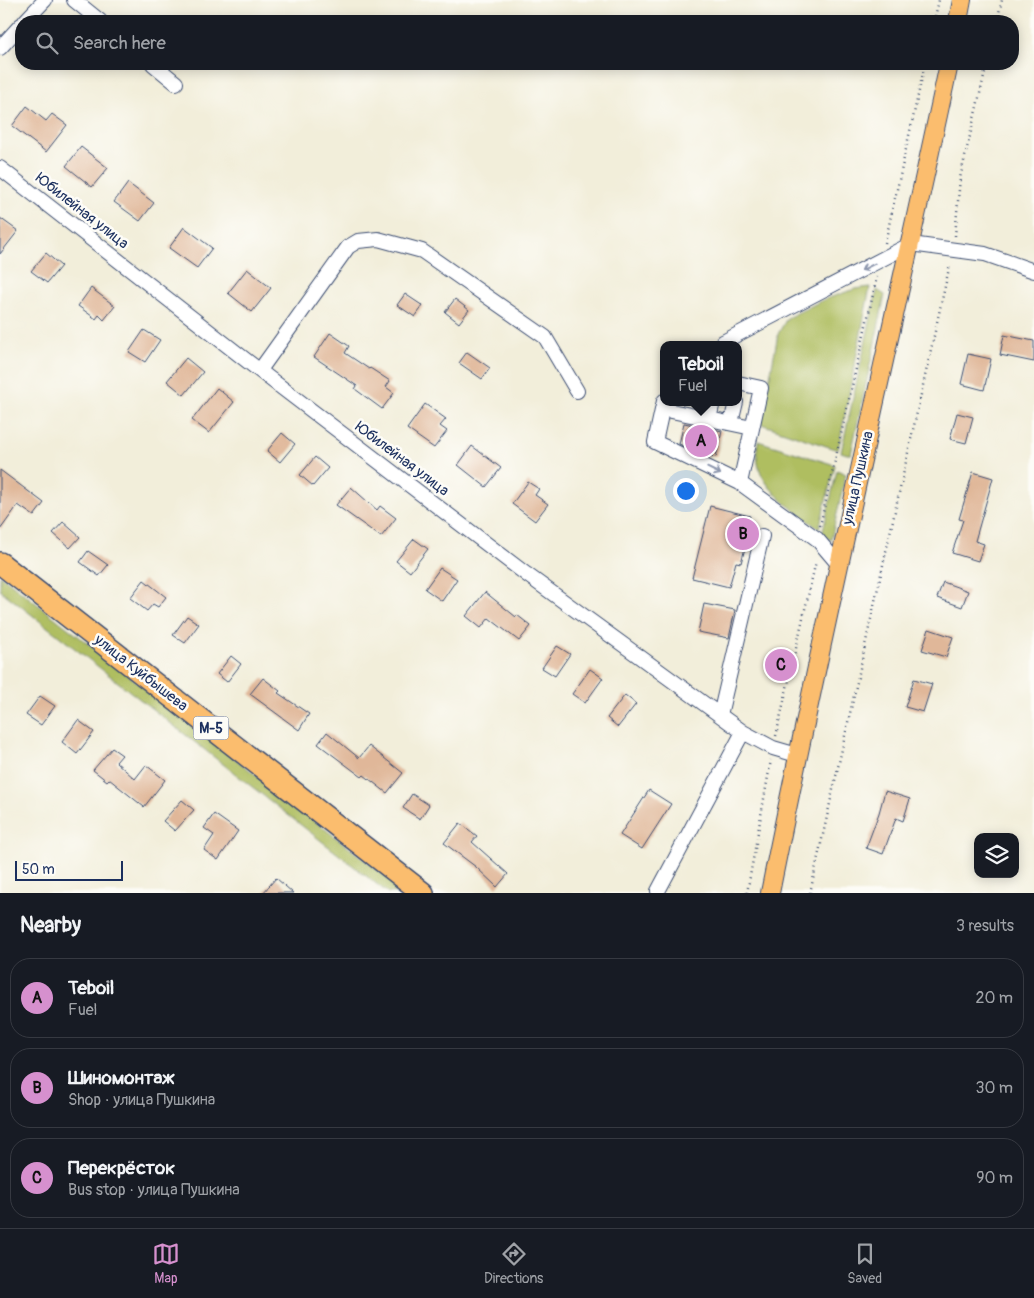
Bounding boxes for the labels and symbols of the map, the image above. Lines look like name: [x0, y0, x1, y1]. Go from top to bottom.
street label: Юбилейная улица: [32, 169, 132, 253]
one-way arrow: [860, 262, 875, 272]
street label: Юбилейная улица: [351, 417, 453, 501]
pin: A: [685, 422, 717, 460]
street label: улица Пушкина: [838, 429, 878, 528]
one-way arrow: [707, 466, 722, 476]
your location: [673, 478, 699, 504]
pin: B: [727, 515, 759, 553]
street label: улица Куйбышева: [90, 630, 192, 715]
pin: C: [765, 646, 797, 684]
road number: М-5: [194, 716, 228, 740]
scale bar: [15, 858, 122, 881]

